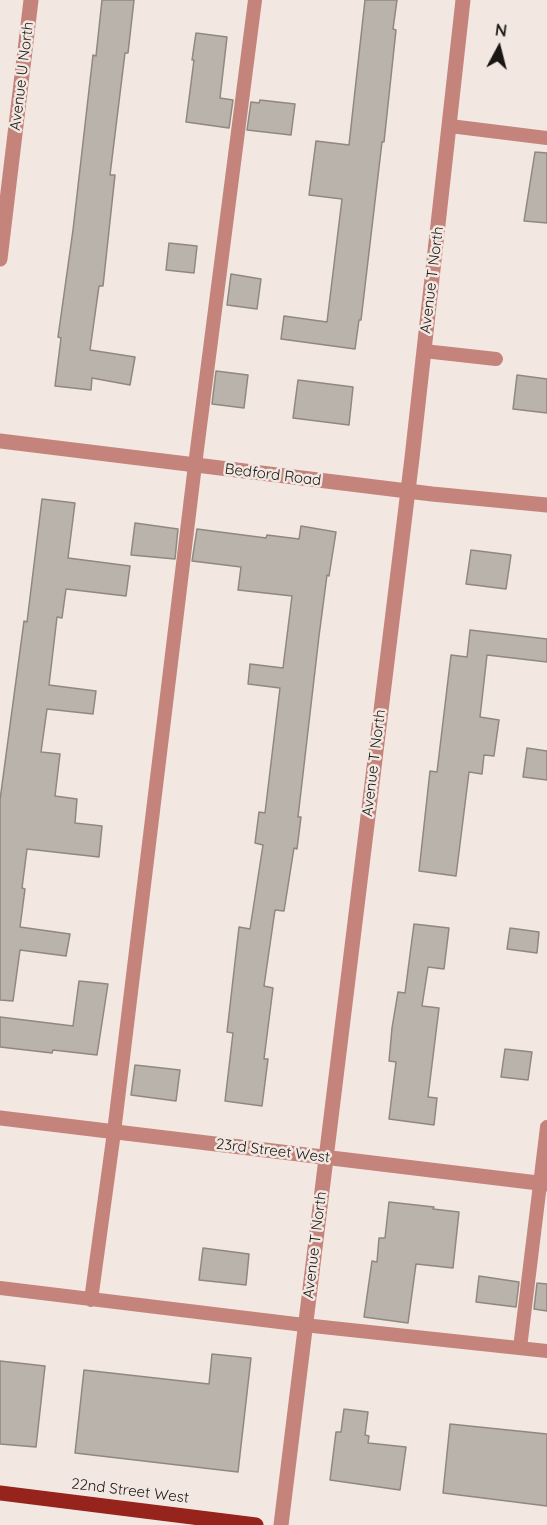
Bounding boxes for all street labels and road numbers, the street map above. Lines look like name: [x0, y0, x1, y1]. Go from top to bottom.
street label: Avenue U North: [6, 21, 38, 131]
street label: Avenue T North: [416, 225, 448, 335]
street label: Bedford Road: [224, 460, 322, 490]
street label: Avenue T North: [358, 708, 390, 818]
street label: 23rd Street West: [215, 1135, 331, 1167]
street label: Avenue T North: [299, 1190, 331, 1300]
street label: 22nd Street West: [70, 1475, 190, 1507]

